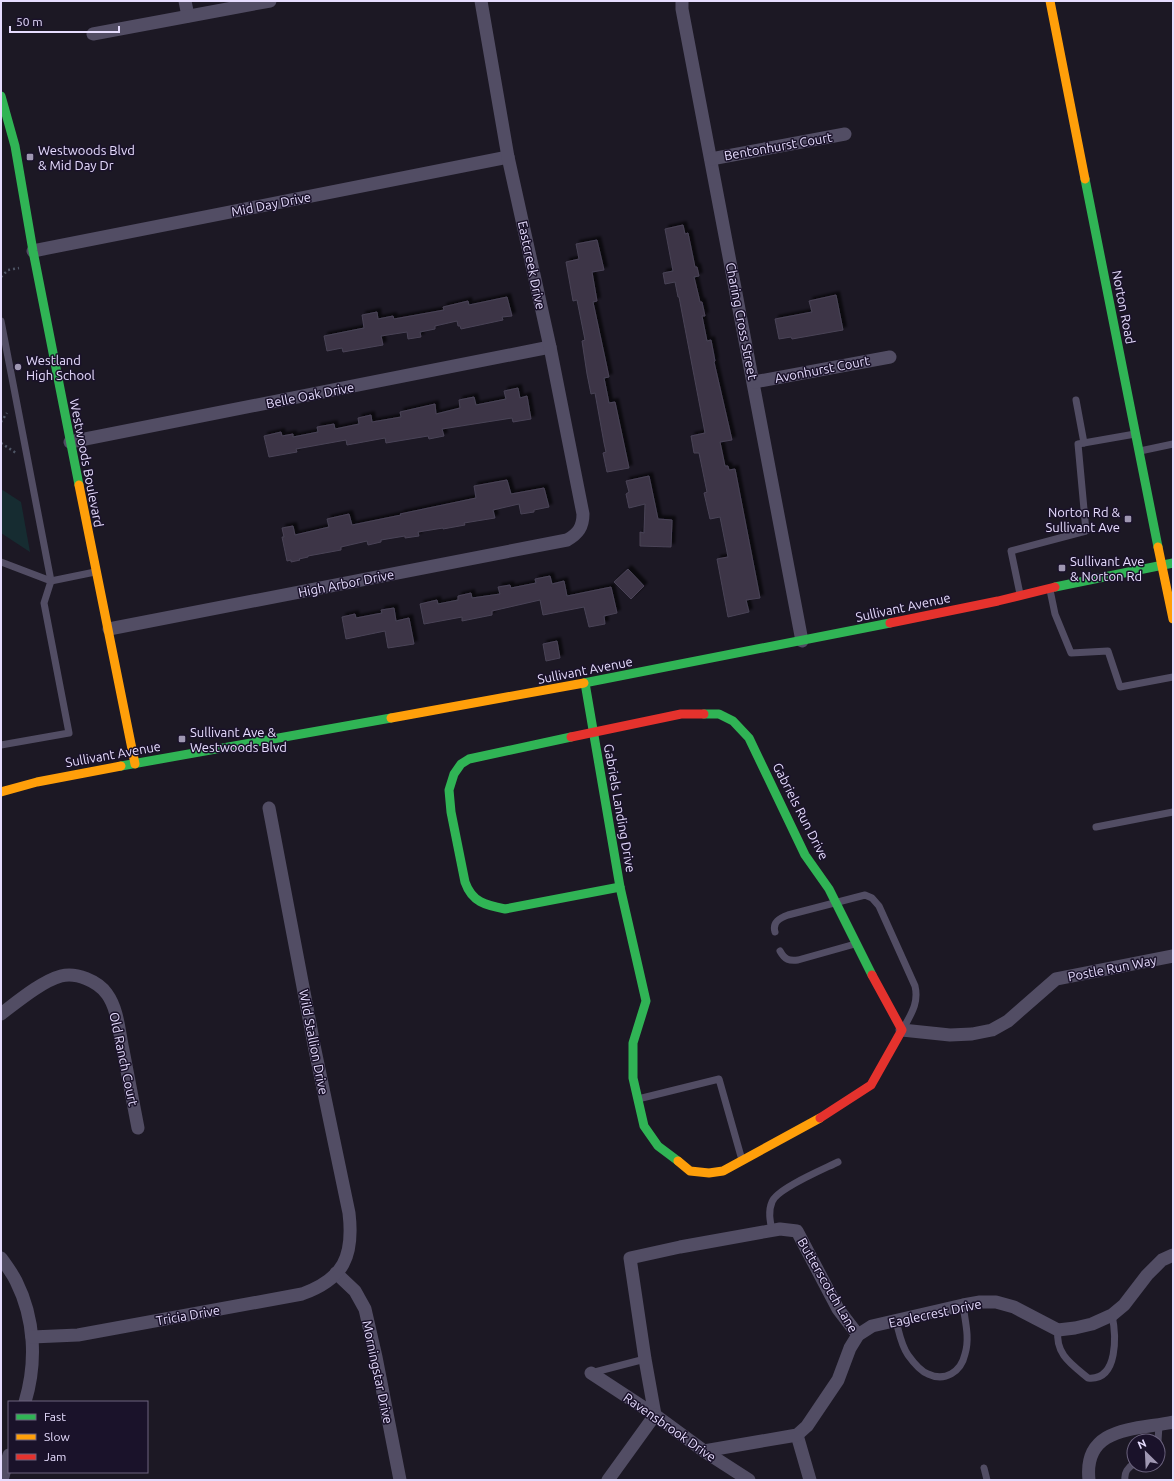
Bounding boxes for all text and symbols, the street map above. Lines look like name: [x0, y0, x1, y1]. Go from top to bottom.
scale bar: [10, 8, 119, 34]
text: 50 m: [16, 15, 43, 28]
street label: Bentonhurst Court: [723, 130, 833, 162]
place label: Westwoods Blvd & Mid Day Dr: [38, 143, 135, 172]
marker: Westwoods Blvd & Mid Day Dr: [25, 152, 35, 162]
street label: Mid Day Drive: [230, 189, 312, 219]
street label: Eastcreek Drive: [516, 219, 548, 311]
street label: Charing Cross Street: [724, 261, 760, 381]
street label: Norton Road: [1110, 269, 1138, 345]
place label: Westland High School: [26, 353, 96, 382]
street label: Avonhurst Court: [773, 353, 871, 385]
marker: Westland High School: [13, 362, 23, 372]
street label: Belle Oak Drive: [265, 380, 355, 410]
street label: Westwoods Boulevard: [68, 398, 106, 528]
place label: Norton Rd & Sullivant Ave: [1046, 505, 1120, 534]
marker: Norton Rd & Sullivant Ave: [1123, 514, 1133, 524]
place label: Sullivant Ave & Norton Rd: [1070, 554, 1144, 583]
marker: Sullivant Ave & Norton Rd: [1057, 563, 1067, 573]
street label: High Arbor Drive: [297, 567, 395, 599]
street label: Sullivant Avenue: [854, 590, 952, 624]
street label: Sullivant Avenue: [536, 654, 634, 686]
place label: Sullivant Ave & Westwoods Blvd: [190, 725, 287, 754]
marker: Sullivant Ave & Westwoods Blvd: [177, 734, 187, 744]
street label: Sullivant Avenue: [64, 739, 162, 769]
street label: Gabriels Landing Drive: [602, 743, 638, 873]
street label: Gabriels Run Drive: [771, 760, 831, 862]
street label: Postle Run Way: [1066, 953, 1158, 983]
street label: Wild Stallion Drive: [297, 988, 331, 1096]
street label: Old Ranch Court: [107, 1011, 141, 1107]
street label: Butterscotch Lane: [795, 1235, 861, 1335]
street label: Eaglecrest Drive: [887, 1296, 983, 1330]
street label: Tricia Drive: [155, 1303, 221, 1327]
street label: Morningstar Drive: [360, 1319, 396, 1425]
street label: Ravensbrook Drive: [621, 1390, 719, 1464]
legend: [8, 1401, 148, 1473]
text: Fast: [44, 1410, 66, 1423]
text: Slow: [44, 1430, 70, 1443]
north arrow: [1126, 1433, 1166, 1473]
text: N: [1136, 1437, 1148, 1451]
text: Jam: [44, 1450, 66, 1463]

